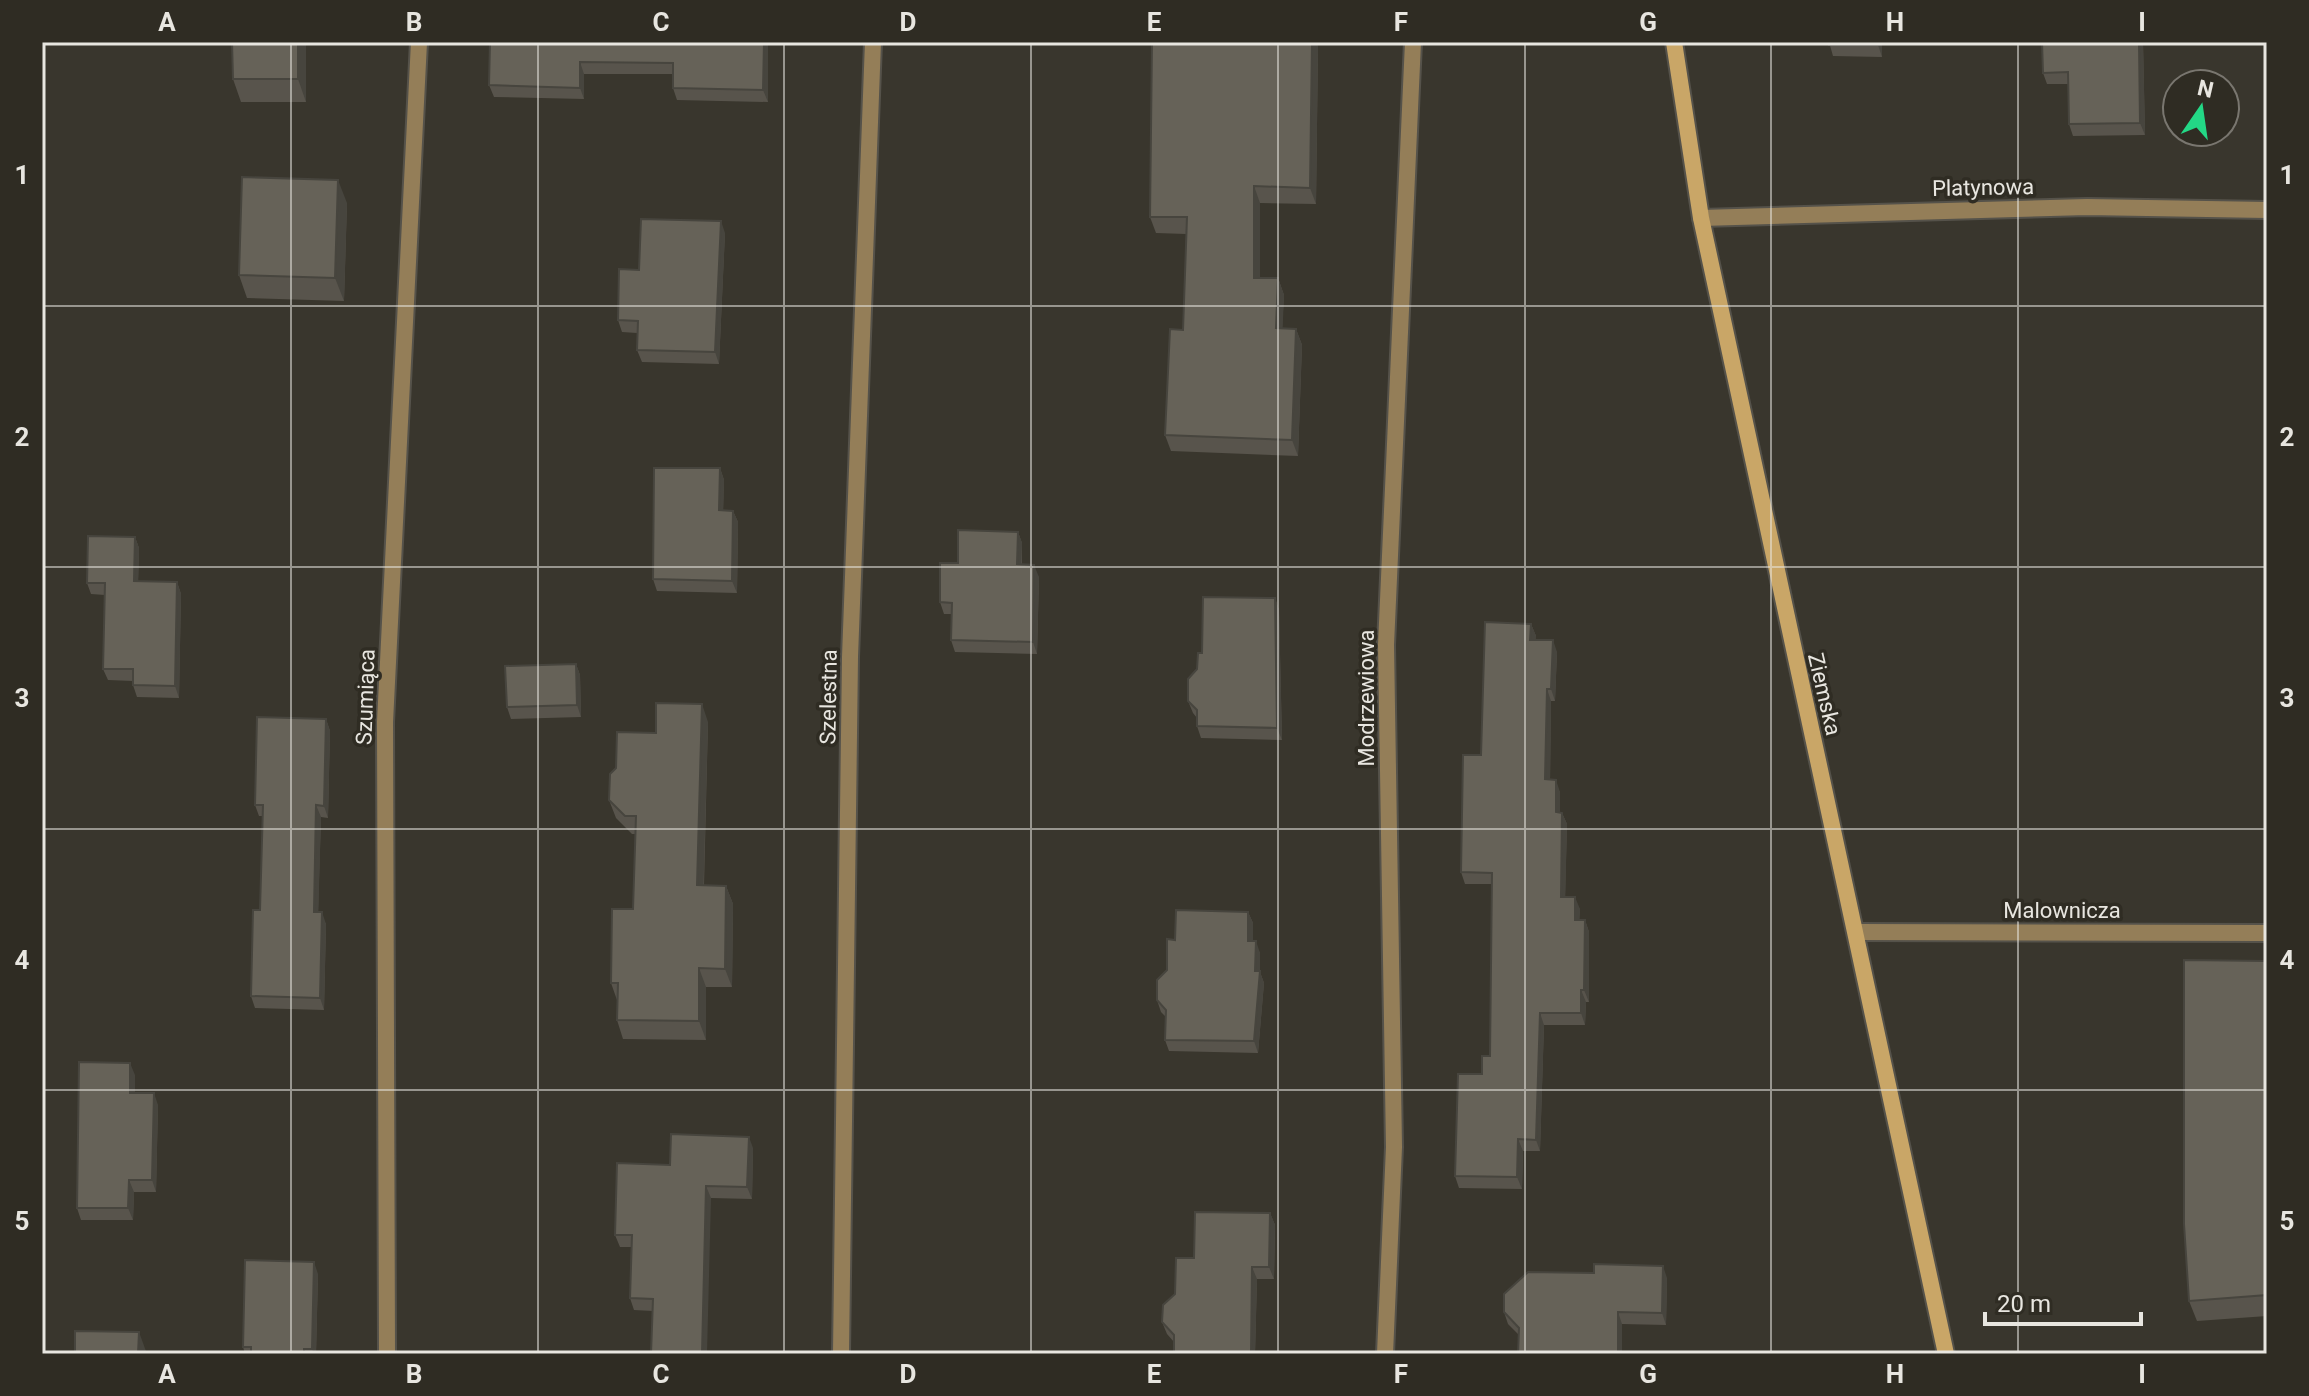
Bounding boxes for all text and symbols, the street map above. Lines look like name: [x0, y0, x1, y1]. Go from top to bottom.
text: A: [158, 7, 176, 37]
text: B: [406, 7, 422, 37]
text: C: [652, 7, 670, 37]
text: D: [900, 7, 916, 37]
text: E: [1147, 7, 1162, 37]
text: F: [1394, 7, 1408, 37]
text: G: [1639, 7, 1657, 37]
text: H: [1886, 7, 1904, 37]
text: I: [2138, 7, 2146, 37]
north arrow: [2161, 68, 2241, 148]
text: N: [2195, 75, 2216, 103]
text: 1: [15, 160, 29, 190]
text: 1: [2280, 160, 2294, 190]
street label: Platynowa: [1932, 174, 2034, 201]
text: 2: [15, 422, 29, 452]
text: 2: [2280, 422, 2294, 452]
street label: Modrzewiowa: [1354, 630, 1379, 766]
street label: Szumiąca: [351, 649, 380, 746]
street label: Szelestna: [815, 649, 842, 745]
street label: Ziemska: [1803, 650, 1846, 738]
text: 3: [15, 683, 29, 713]
text: 3: [2280, 683, 2294, 713]
street label: Malownicza: [2003, 898, 2121, 923]
text: 4: [15, 945, 30, 975]
text: 4: [2280, 945, 2295, 975]
text: 5: [15, 1206, 29, 1236]
text: 5: [2280, 1206, 2294, 1236]
scale bar: [1985, 1276, 2141, 1326]
text: 20 m: [1997, 1290, 2051, 1318]
text: A: [158, 1359, 176, 1389]
text: B: [406, 1359, 422, 1389]
text: C: [652, 1359, 670, 1389]
text: D: [900, 1359, 916, 1389]
text: E: [1147, 1359, 1162, 1389]
text: F: [1394, 1359, 1408, 1389]
text: G: [1639, 1359, 1657, 1389]
text: H: [1886, 1359, 1904, 1389]
text: I: [2138, 1359, 2146, 1389]

